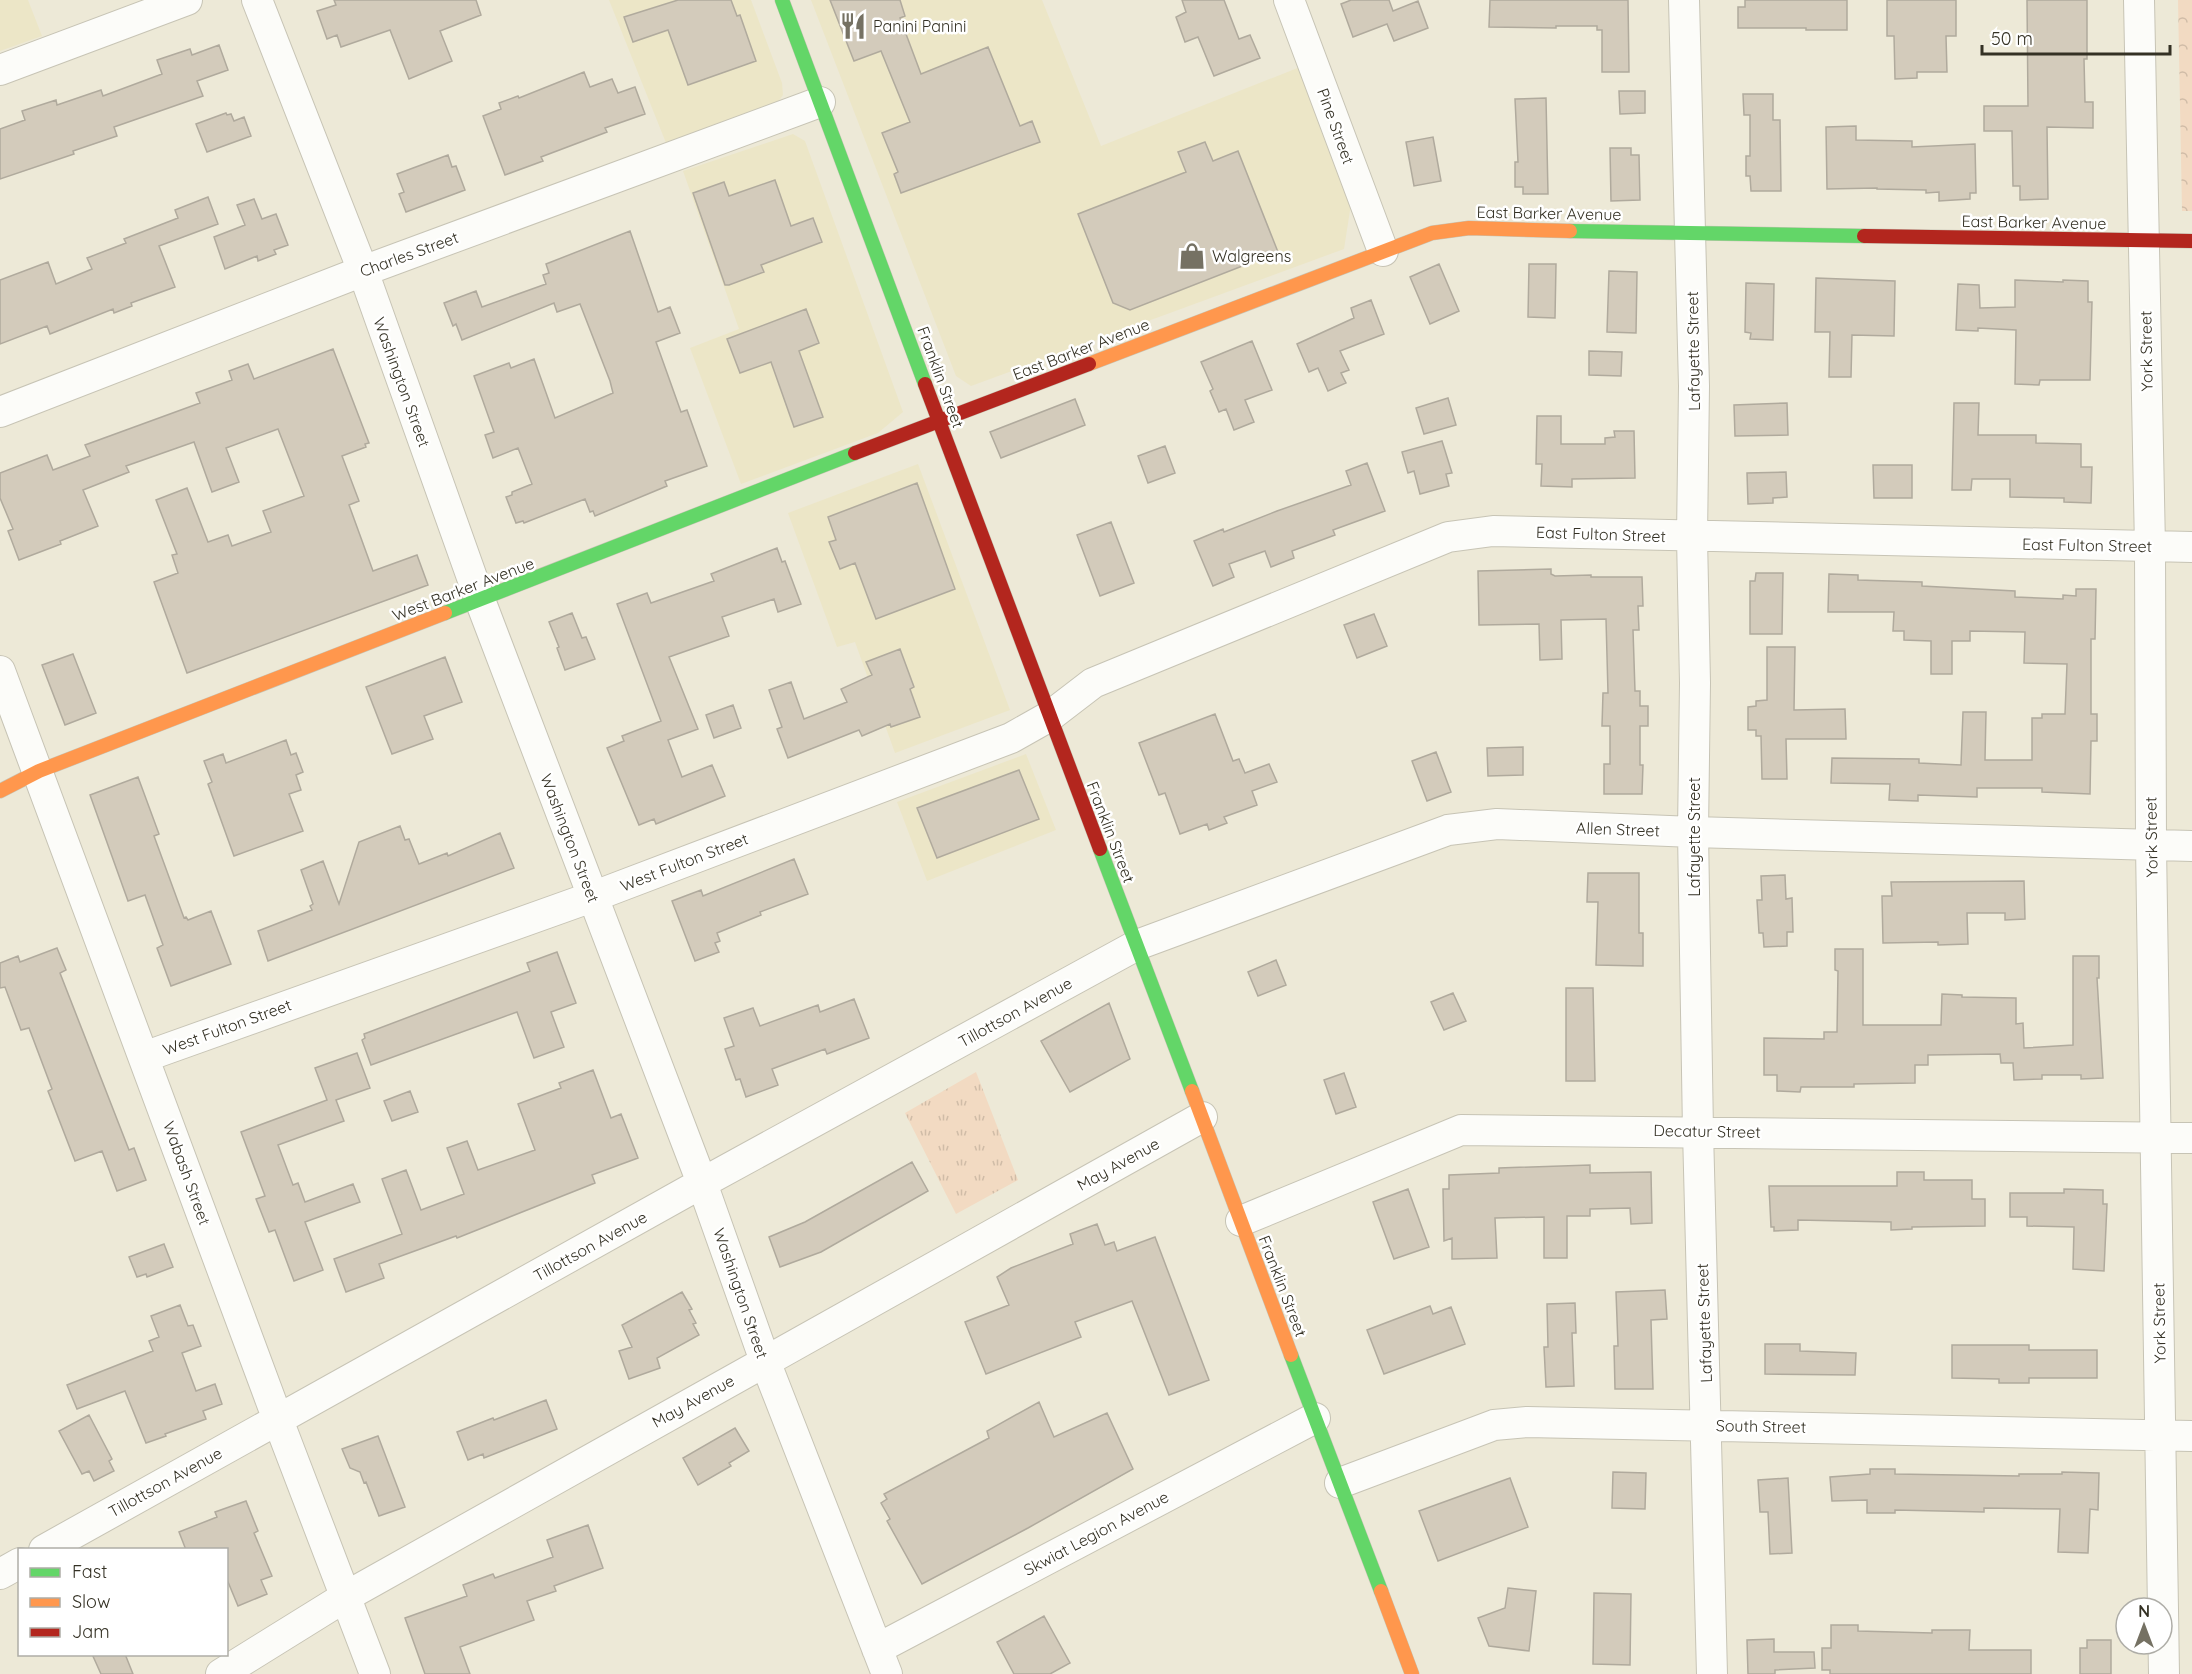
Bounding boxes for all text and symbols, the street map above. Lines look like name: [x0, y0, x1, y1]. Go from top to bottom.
restaurant icon: Panini Panini: [838, 11, 868, 41]
place label: Panini Panini: [873, 16, 966, 36]
scale bar: [1982, 18, 2170, 56]
text: 50 m: [1991, 27, 2033, 50]
street label: Pine Street: [1313, 85, 1359, 167]
street label: East Barker Avenue: [1476, 202, 1622, 224]
street label: East Barker Avenue: [1961, 211, 2107, 233]
street label: Charles Street: [357, 227, 461, 281]
shop icon: Walgreens: [1177, 241, 1207, 271]
place label: Walgreens: [1212, 246, 1291, 266]
street label: Lafayette Street: [1682, 291, 1704, 411]
street label: York Street: [2135, 310, 2157, 392]
street label: Washington Street: [369, 314, 435, 450]
street label: East Barker Avenue: [1010, 314, 1152, 384]
street label: Franklin Street: [913, 323, 969, 431]
street label: East Fulton Street: [1536, 522, 1666, 546]
street label: East Fulton Street: [2022, 534, 2152, 556]
street label: West Barker Avenue: [389, 553, 537, 625]
street label: Washington Street: [536, 771, 604, 905]
street label: Lafayette Street: [1684, 777, 1704, 897]
street label: Franklin Street: [1083, 779, 1139, 885]
street label: York Street: [2140, 796, 2162, 878]
street label: Allen Street: [1576, 818, 1660, 840]
street label: West Fulton Street: [617, 828, 751, 896]
street label: Tillottson Avenue: [955, 973, 1075, 1051]
street label: West Fulton Street: [160, 994, 294, 1060]
street label: Wabash Street: [159, 1118, 215, 1228]
street label: Decatur Street: [1653, 1120, 1761, 1142]
street label: May Avenue: [1073, 1133, 1163, 1195]
street label: Tillottson Avenue: [530, 1207, 650, 1285]
street label: Washington Street: [709, 1225, 773, 1361]
street label: Franklin Street: [1255, 1233, 1311, 1339]
street label: Lafayette Street: [1692, 1263, 1716, 1383]
street label: York Street: [2148, 1282, 2170, 1364]
street label: May Avenue: [648, 1370, 738, 1432]
street label: South Street: [1716, 1415, 1806, 1437]
street label: Tillottson Avenue: [105, 1443, 225, 1521]
street label: Skwiat Legion Avenue: [1020, 1486, 1172, 1580]
legend: [18, 1548, 228, 1656]
text: Fast: [72, 1560, 107, 1583]
text: Slow: [72, 1590, 110, 1613]
north arrow: [2114, 1596, 2174, 1656]
text: N: [2138, 1601, 2150, 1621]
text: Jam: [72, 1620, 110, 1643]

